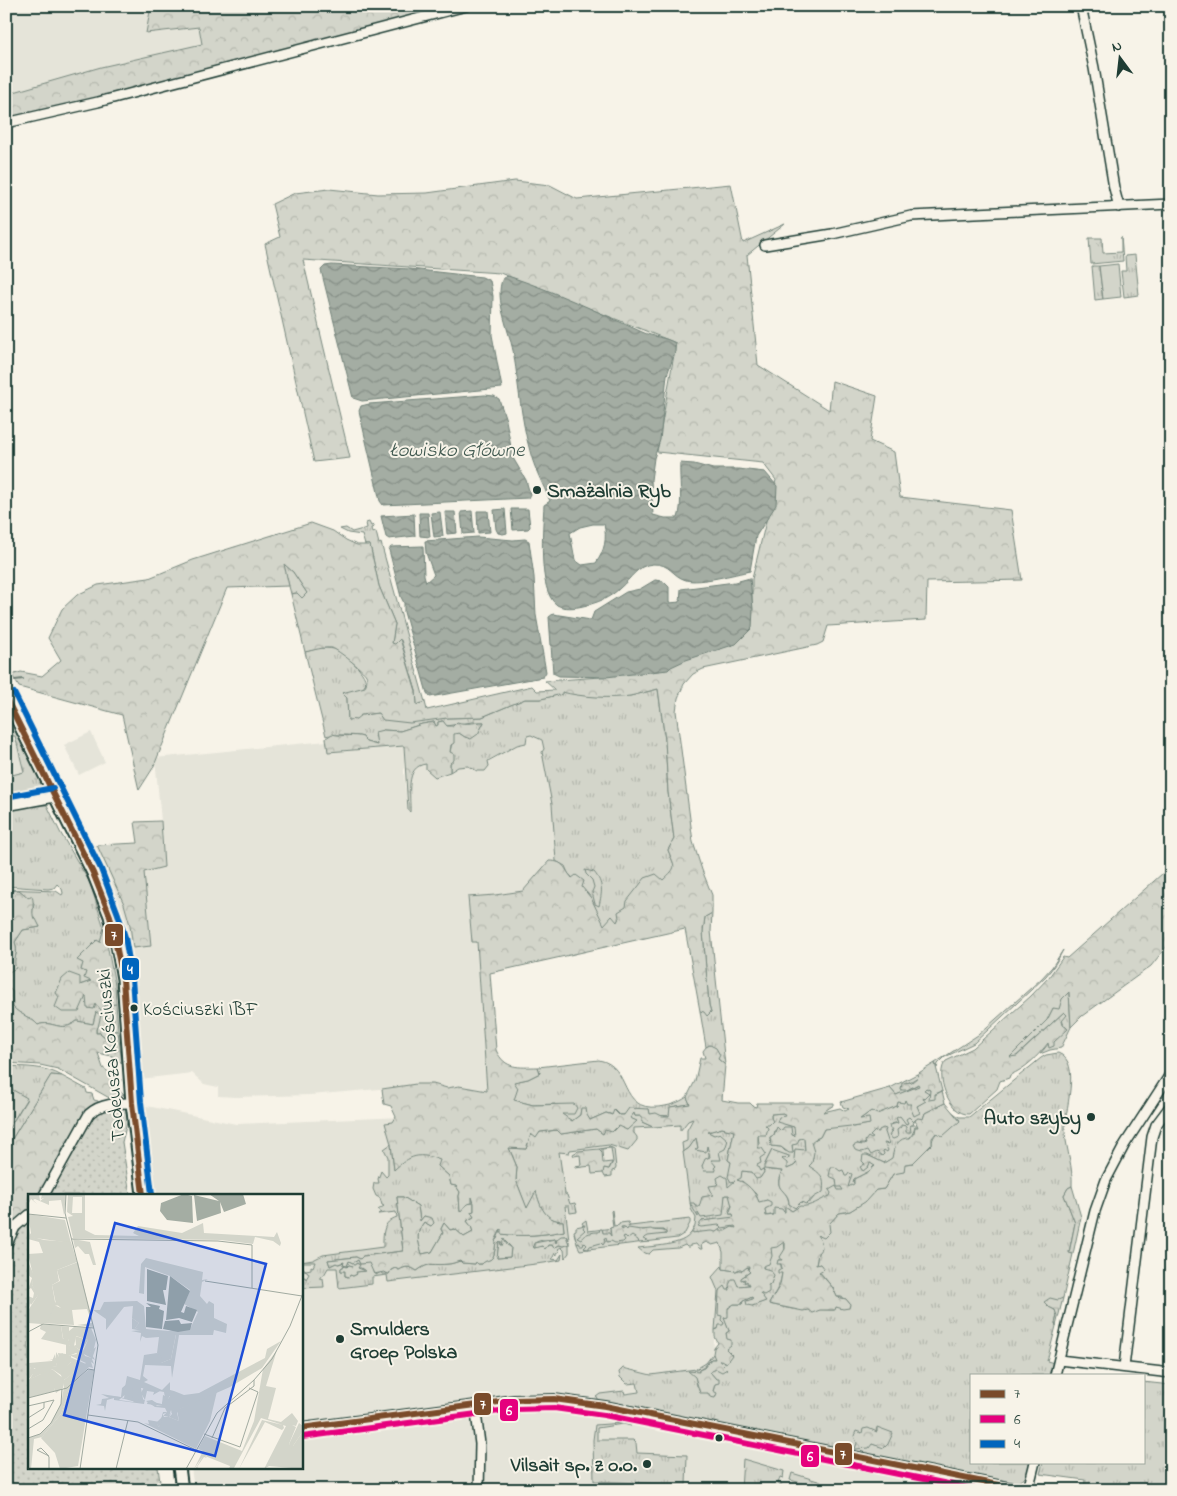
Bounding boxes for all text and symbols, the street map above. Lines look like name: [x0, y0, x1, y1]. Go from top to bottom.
north arrow: [1094, 32, 1144, 82]
text: N: [1110, 36, 1124, 58]
water label: Łowisko Główne: [390, 436, 526, 466]
place label: Smażalnia Ryb: [547, 478, 671, 508]
marker: Smażalnia Ryb: [531, 484, 543, 496]
line badge: 7: [104, 923, 124, 947]
text: 7: [111, 926, 117, 947]
line badge: 4: [121, 957, 140, 981]
text: 4: [126, 960, 133, 981]
street label: Tadeusza Kościuszki: [90, 967, 134, 1142]
place label: Kościuszki IBF: [143, 997, 258, 1024]
marker: Kościuszki IBF: [129, 1003, 139, 1013]
place label: Auto szyby: [984, 1105, 1081, 1135]
marker: Auto szyby: [1085, 1111, 1097, 1123]
inset map: [28, 1194, 302, 1468]
place label: Smulders Groep Polska: [350, 1316, 457, 1368]
marker: Smulders Groep Polska: [334, 1333, 346, 1345]
legend: [970, 1374, 1144, 1464]
text: 7: [1014, 1383, 1020, 1405]
line badge: 7: [473, 1392, 492, 1416]
text: 7: [480, 1395, 486, 1416]
line badge: 6: [499, 1398, 519, 1422]
text: 6: [505, 1401, 513, 1422]
text: 6: [1014, 1409, 1021, 1431]
unlabelled marker: [714, 1433, 724, 1443]
text: 4: [1014, 1433, 1020, 1455]
line badge: 7: [834, 1442, 853, 1466]
line badge: 6: [800, 1444, 820, 1468]
text: 7: [840, 1445, 846, 1466]
text: 6: [806, 1447, 814, 1468]
place label: Vilsait sp. z o.o.: [510, 1452, 637, 1481]
marker: Vilsait sp. z o.o.: [641, 1458, 653, 1470]

